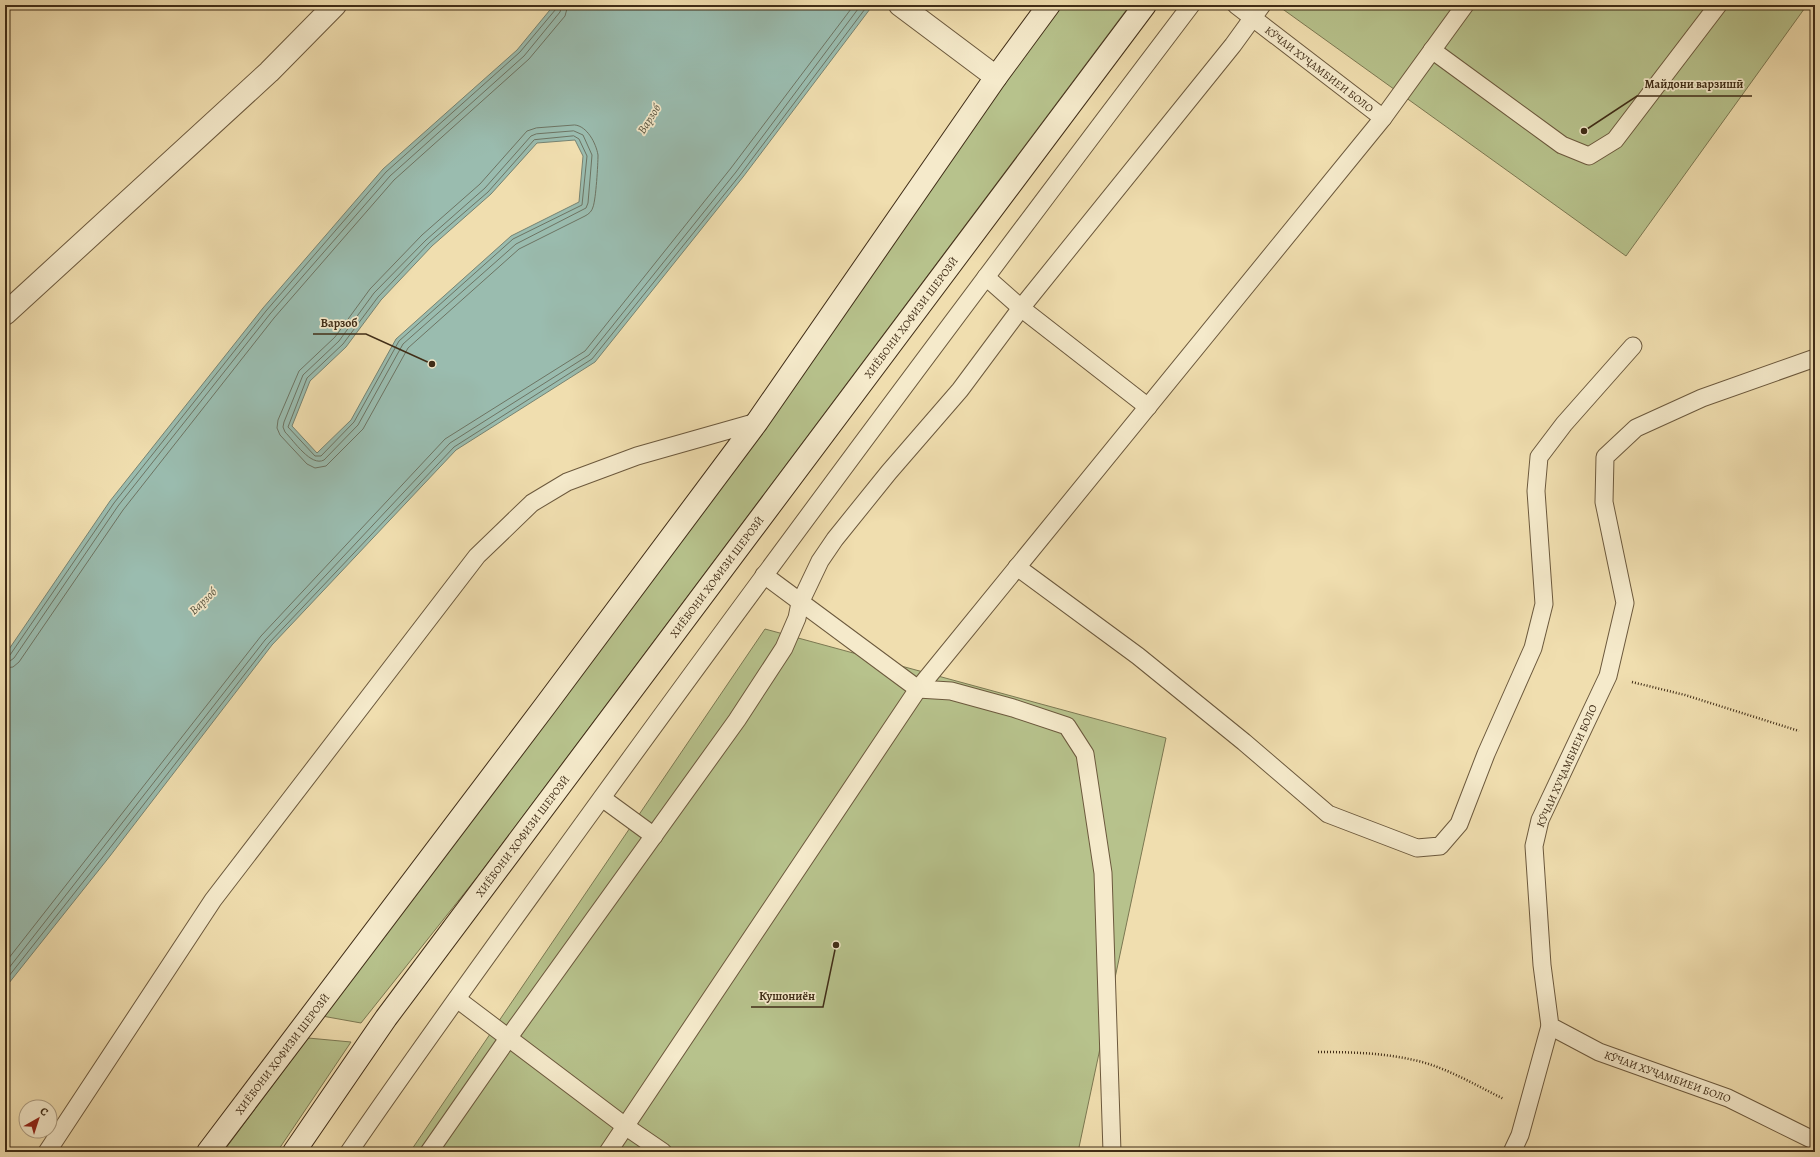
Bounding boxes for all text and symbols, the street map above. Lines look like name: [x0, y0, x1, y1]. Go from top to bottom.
street label: КӮЧАИ ХУҶАМБИЕИ БОЛО: [1262, 22, 1377, 116]
callout: Майдони варзишӣ: [1637, 72, 1752, 96]
text: Майдони варзишӣ: [1645, 76, 1743, 92]
water label: Варзоб: [634, 100, 665, 137]
street label: ХИЁБОНИ ҲОФИЗИ ШЕРОЗӢ: [861, 254, 961, 381]
callout: Варзоб: [313, 310, 366, 334]
text: Варзоб: [320, 315, 358, 331]
street label: ХИЁБОНИ ҲОФИЗИ ШЕРОЗӢ: [666, 513, 767, 640]
water label: Варзоб: [186, 583, 221, 618]
street label: КӮЧАИ ХУҶАМБИЕИ БОЛО: [1533, 702, 1601, 830]
street label: ХИЁБОНИ ҲОФИЗИ ШЕРОЗӢ: [472, 772, 573, 900]
callout: Кушониён: [751, 983, 823, 1007]
text: Кушониён: [759, 988, 815, 1004]
street label: ХИЁБОНИ ҲОФИЗИ ШЕРОЗӢ: [231, 990, 333, 1118]
street label: КӮЧАИ ХУҶАМБИЕИ БОЛО: [1602, 1047, 1733, 1106]
north arrow: [18, 1099, 58, 1139]
text: С: [37, 1104, 52, 1120]

